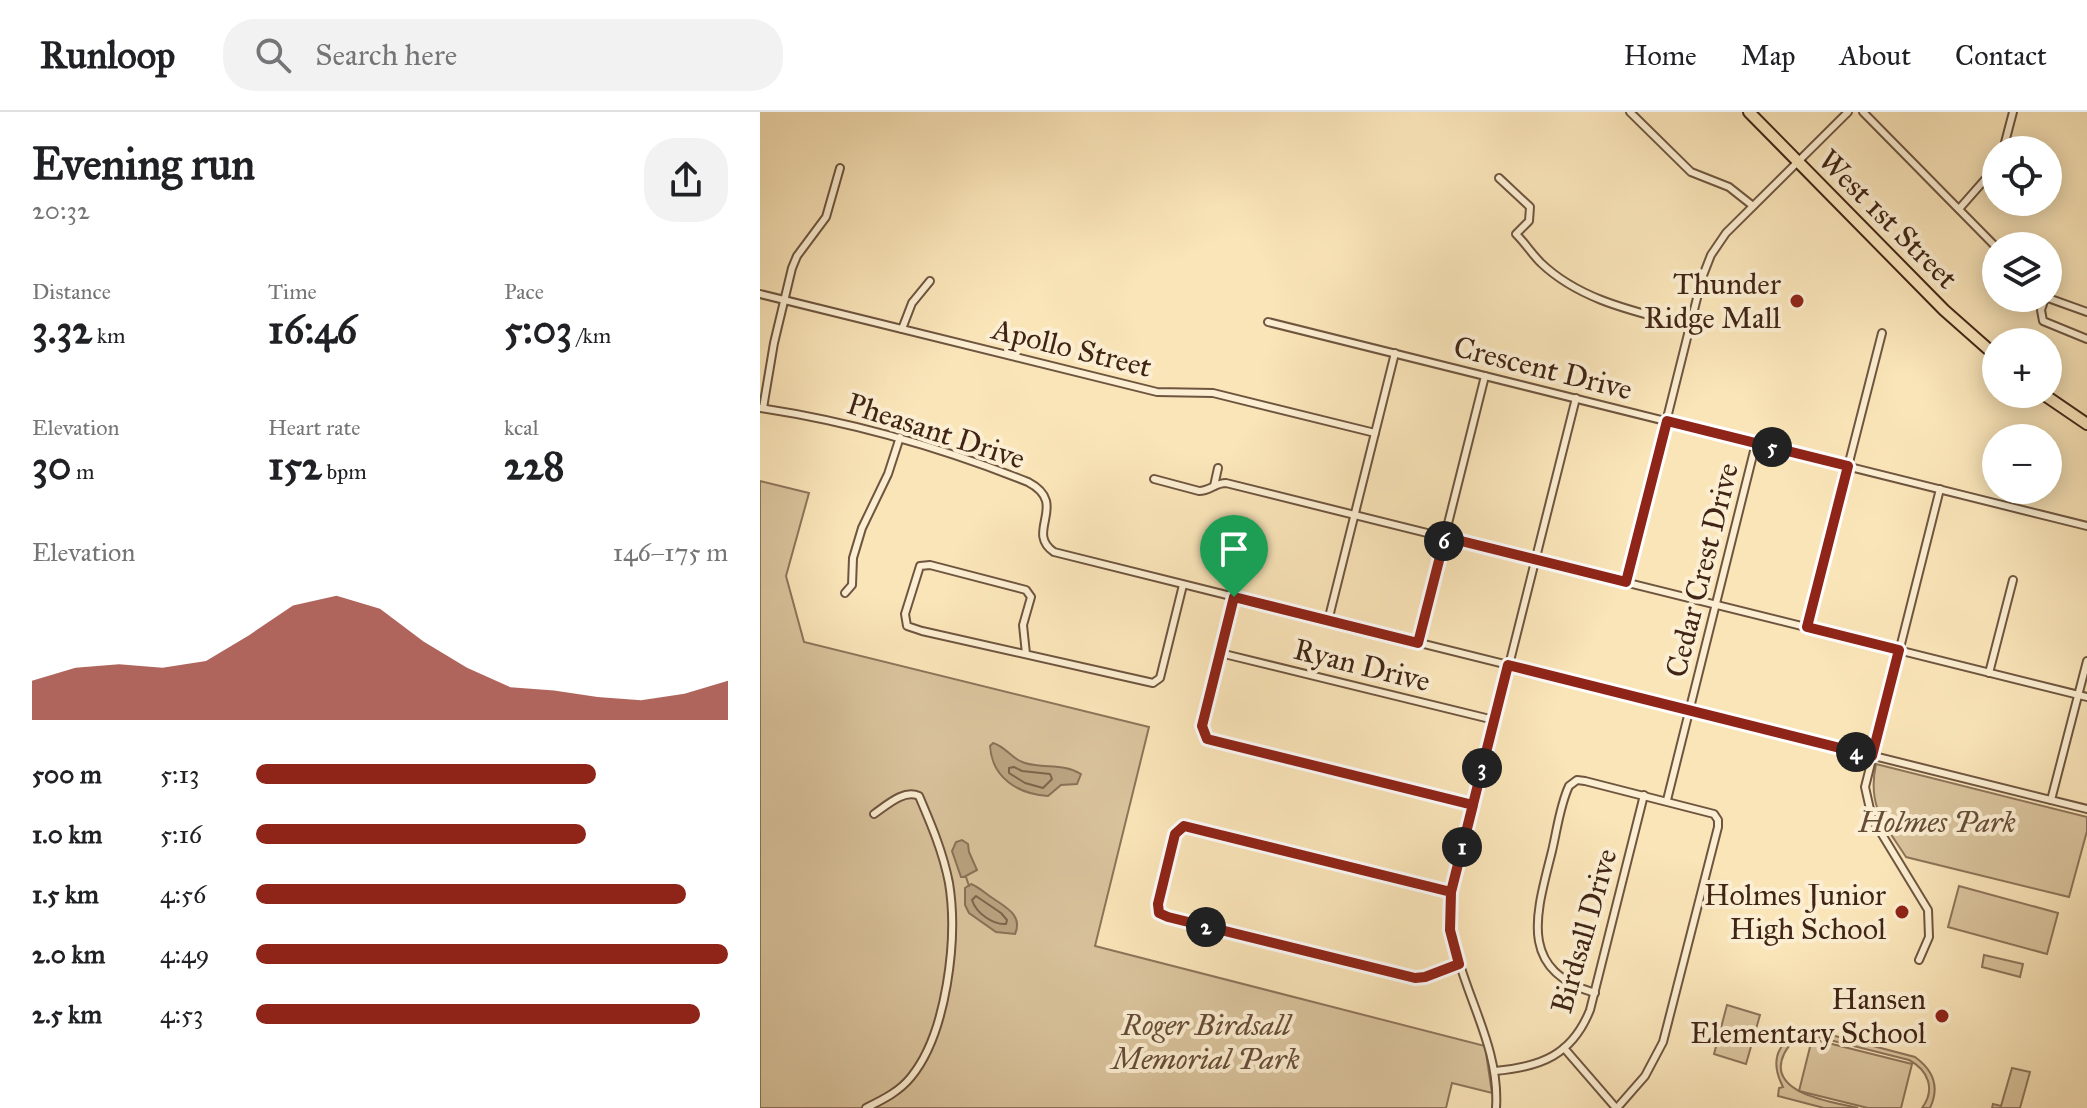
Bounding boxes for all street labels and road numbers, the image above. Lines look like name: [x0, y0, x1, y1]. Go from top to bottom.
street label: West 1st Street: [1811, 142, 1965, 296]
street label: Apollo Street: [987, 310, 1156, 385]
street label: Crescent Drive: [1450, 328, 1636, 408]
street label: Pheasant Drive: [842, 385, 1030, 477]
street label: Cedar Crest Drive: [1658, 459, 1746, 681]
street label: Ryan Drive: [1290, 631, 1434, 699]
street label: Birdsall Drive: [1543, 844, 1625, 1018]

